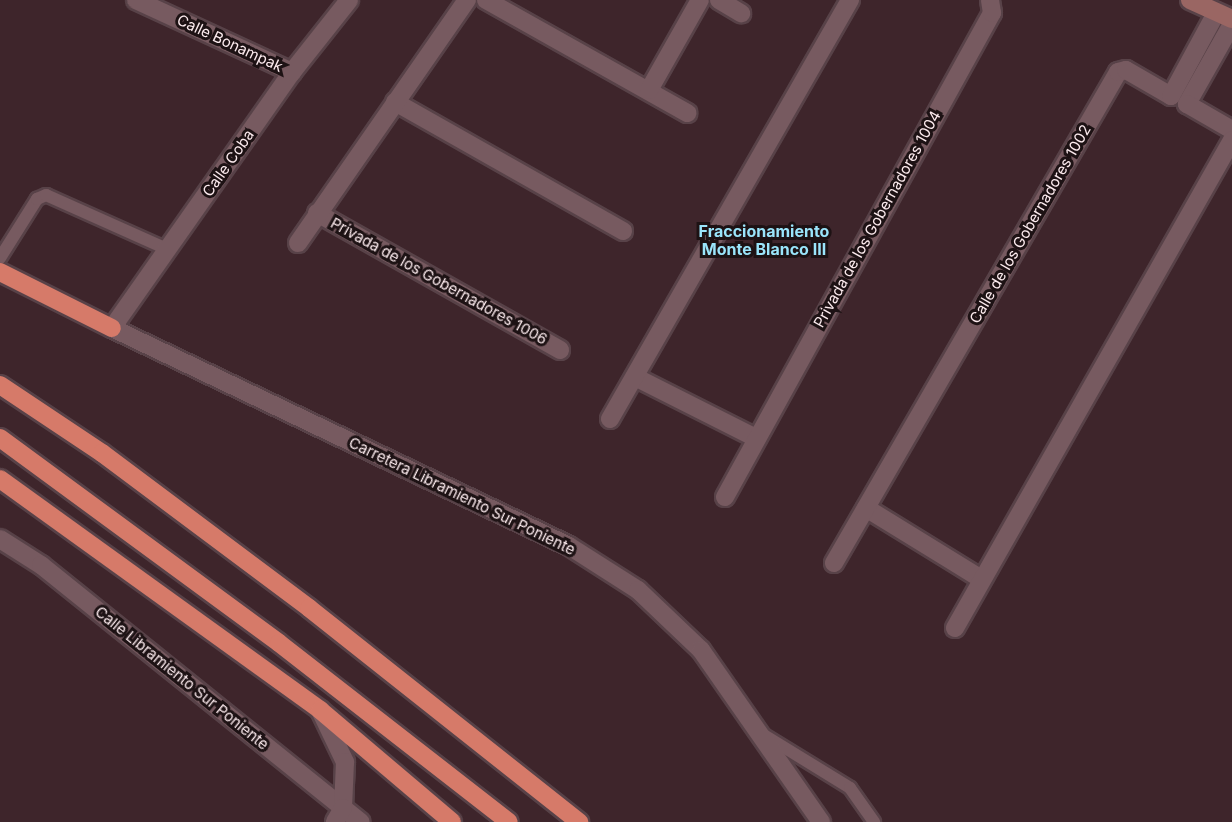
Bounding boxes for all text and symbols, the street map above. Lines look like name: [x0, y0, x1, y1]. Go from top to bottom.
street label: Calle Bonampak: [174, 11, 286, 75]
street label: Privada de los Gobernadores 1004: [810, 107, 944, 331]
street label: Calle de los Gobernadores 1002: [966, 121, 1094, 327]
street label: Calle Coba: [198, 126, 258, 200]
street label: Privada de los Gobernadores 1006: [328, 214, 550, 348]
district label: Fraccionamiento Monte Blanco III: [699, 221, 829, 259]
street label: Carretera Libramiento Sur Poniente: [346, 433, 578, 559]
street label: Calle Libramiento Sur Poniente: [92, 602, 272, 754]

